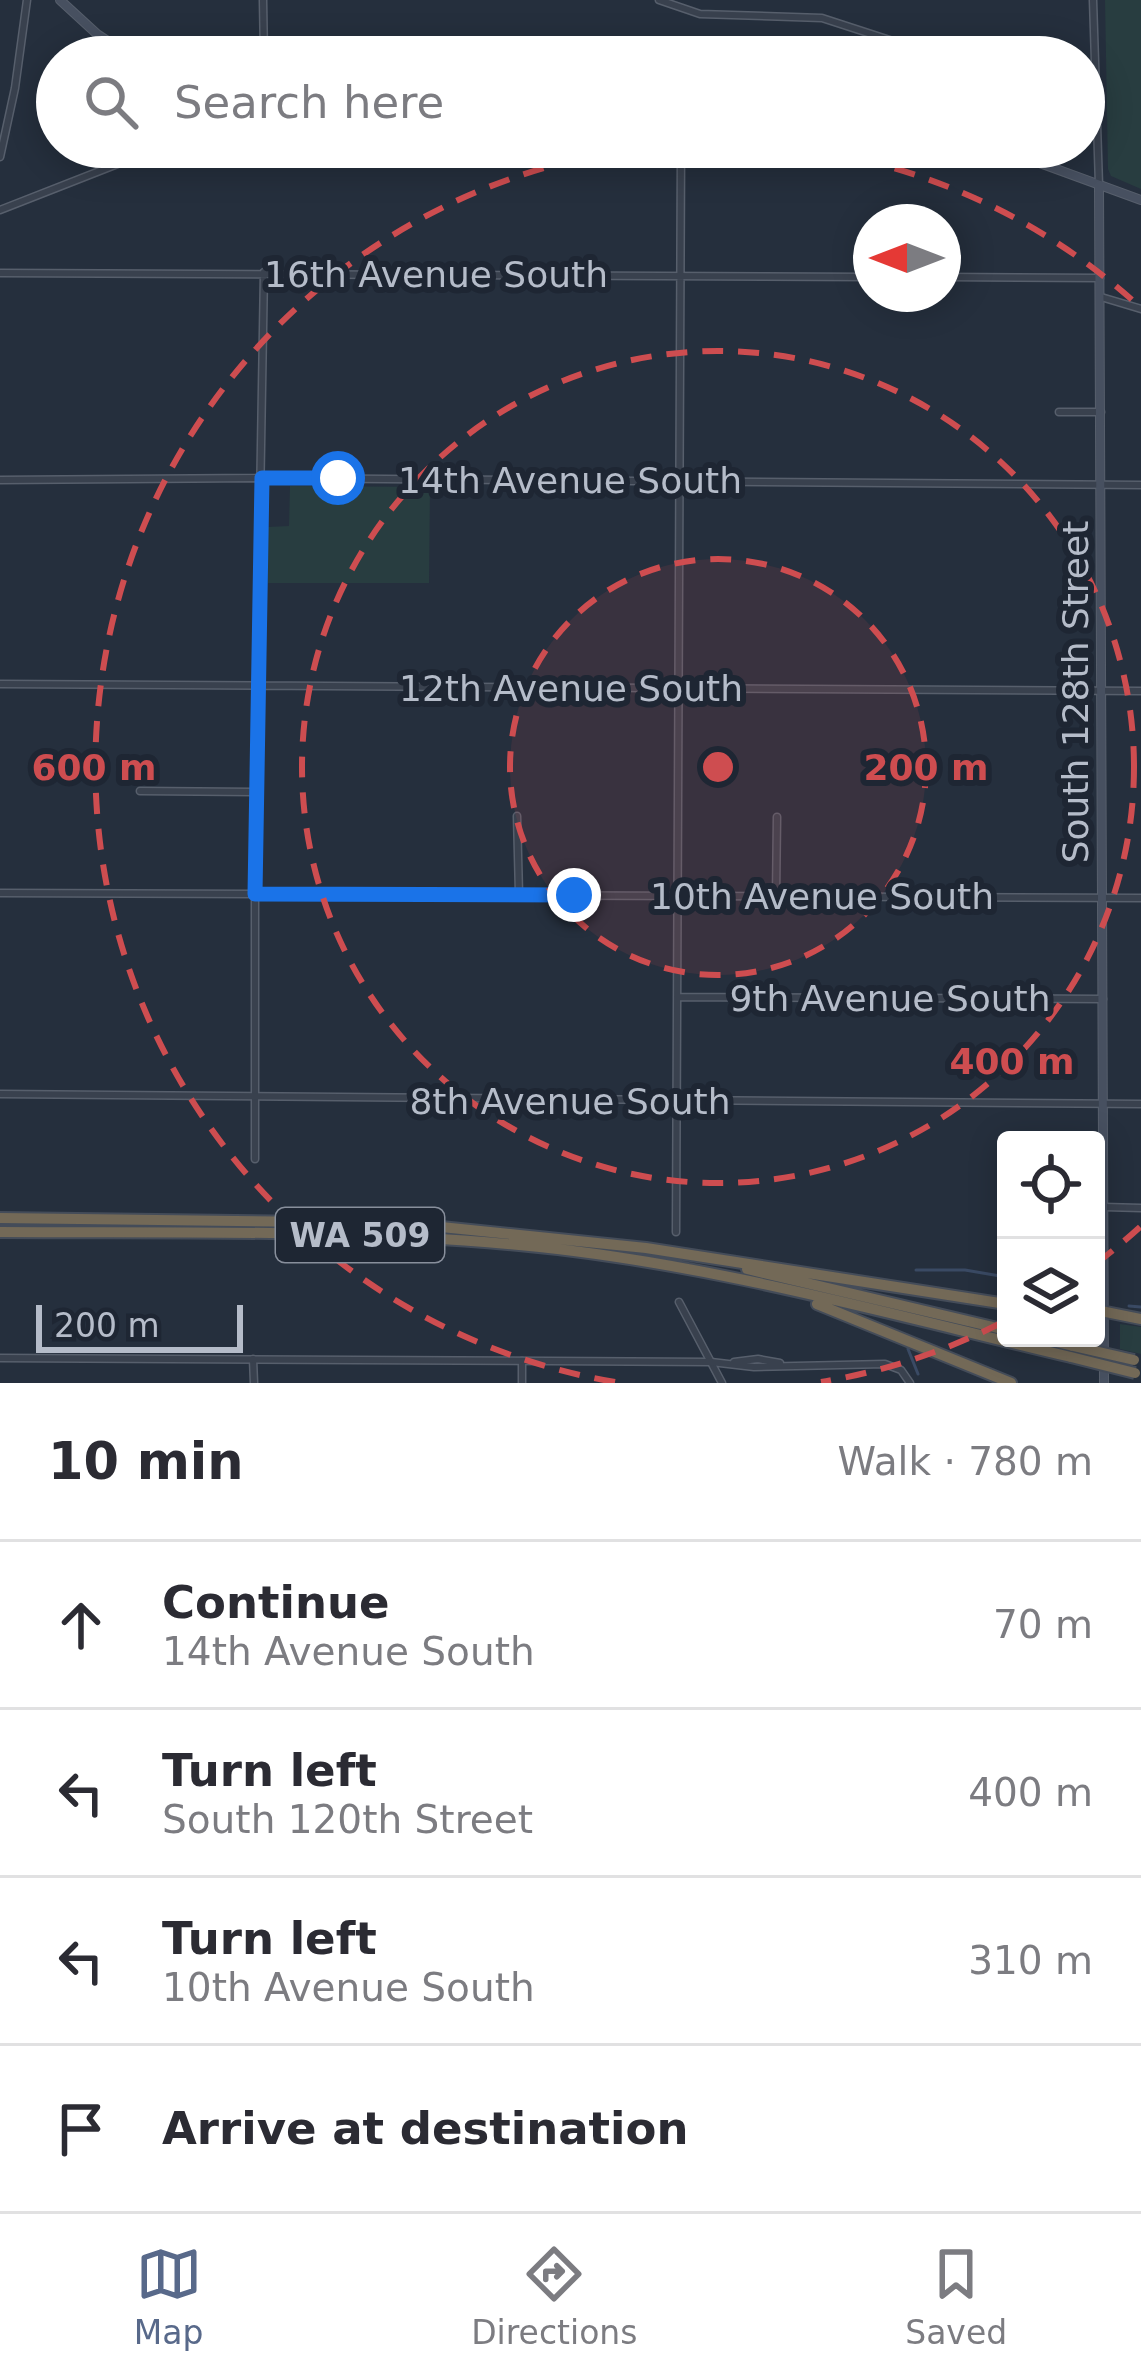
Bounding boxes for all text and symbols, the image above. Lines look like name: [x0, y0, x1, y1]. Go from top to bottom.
search box: [36, 36, 1105, 168]
icon: search: [78, 69, 144, 135]
text: Search here: [174, 76, 444, 129]
north arrow: [853, 204, 961, 312]
street label: 16th Avenue South: [264, 254, 608, 295]
route start: [311, 451, 365, 505]
street label: 14th Avenue South: [398, 460, 742, 501]
street label: South 128th Street: [1055, 521, 1096, 863]
street label: 12th Avenue South: [399, 668, 743, 709]
centre of rings: [697, 746, 739, 788]
text: 600 m: [31, 747, 157, 788]
text: 200 m: [863, 747, 989, 788]
route end: [547, 868, 601, 922]
street label: 10th Avenue South: [650, 876, 994, 917]
street label: 9th Avenue South: [729, 978, 1051, 1019]
text: 400 m: [949, 1041, 1075, 1082]
street label: 8th Avenue South: [409, 1081, 731, 1122]
map controls: [997, 1131, 1105, 1347]
button: locate: [997, 1131, 1105, 1239]
road number: WA 509: [276, 1208, 444, 1262]
button: layers: [997, 1239, 1105, 1347]
scale bar: [36, 1299, 243, 1352]
text: 200 m: [54, 1306, 160, 1345]
text: 10 min: [48, 1432, 244, 1491]
text: Walk · 780 m: [838, 1439, 1093, 1484]
text: Continue: [162, 1576, 390, 1629]
icon: ahead: [48, 1592, 114, 1658]
text: 70 m: [993, 1602, 1093, 1647]
text: 14th Avenue South: [162, 1629, 535, 1674]
text: Turn left: [162, 1744, 377, 1797]
icon: left: [48, 1760, 114, 1826]
text: 400 m: [968, 1770, 1093, 1815]
text: South 120th Street: [162, 1797, 533, 1842]
text: Turn left: [162, 1912, 377, 1965]
icon: left: [48, 1928, 114, 1994]
text: 310 m: [968, 1938, 1093, 1983]
text: 10th Avenue South: [162, 1965, 535, 2010]
icon: arrive: [48, 2096, 114, 2162]
text: Arrive at destination: [162, 2102, 688, 2155]
tab: Map: [134, 2241, 204, 2352]
tab: Directions: [471, 2241, 637, 2352]
tab: Saved: [905, 2241, 1007, 2352]

